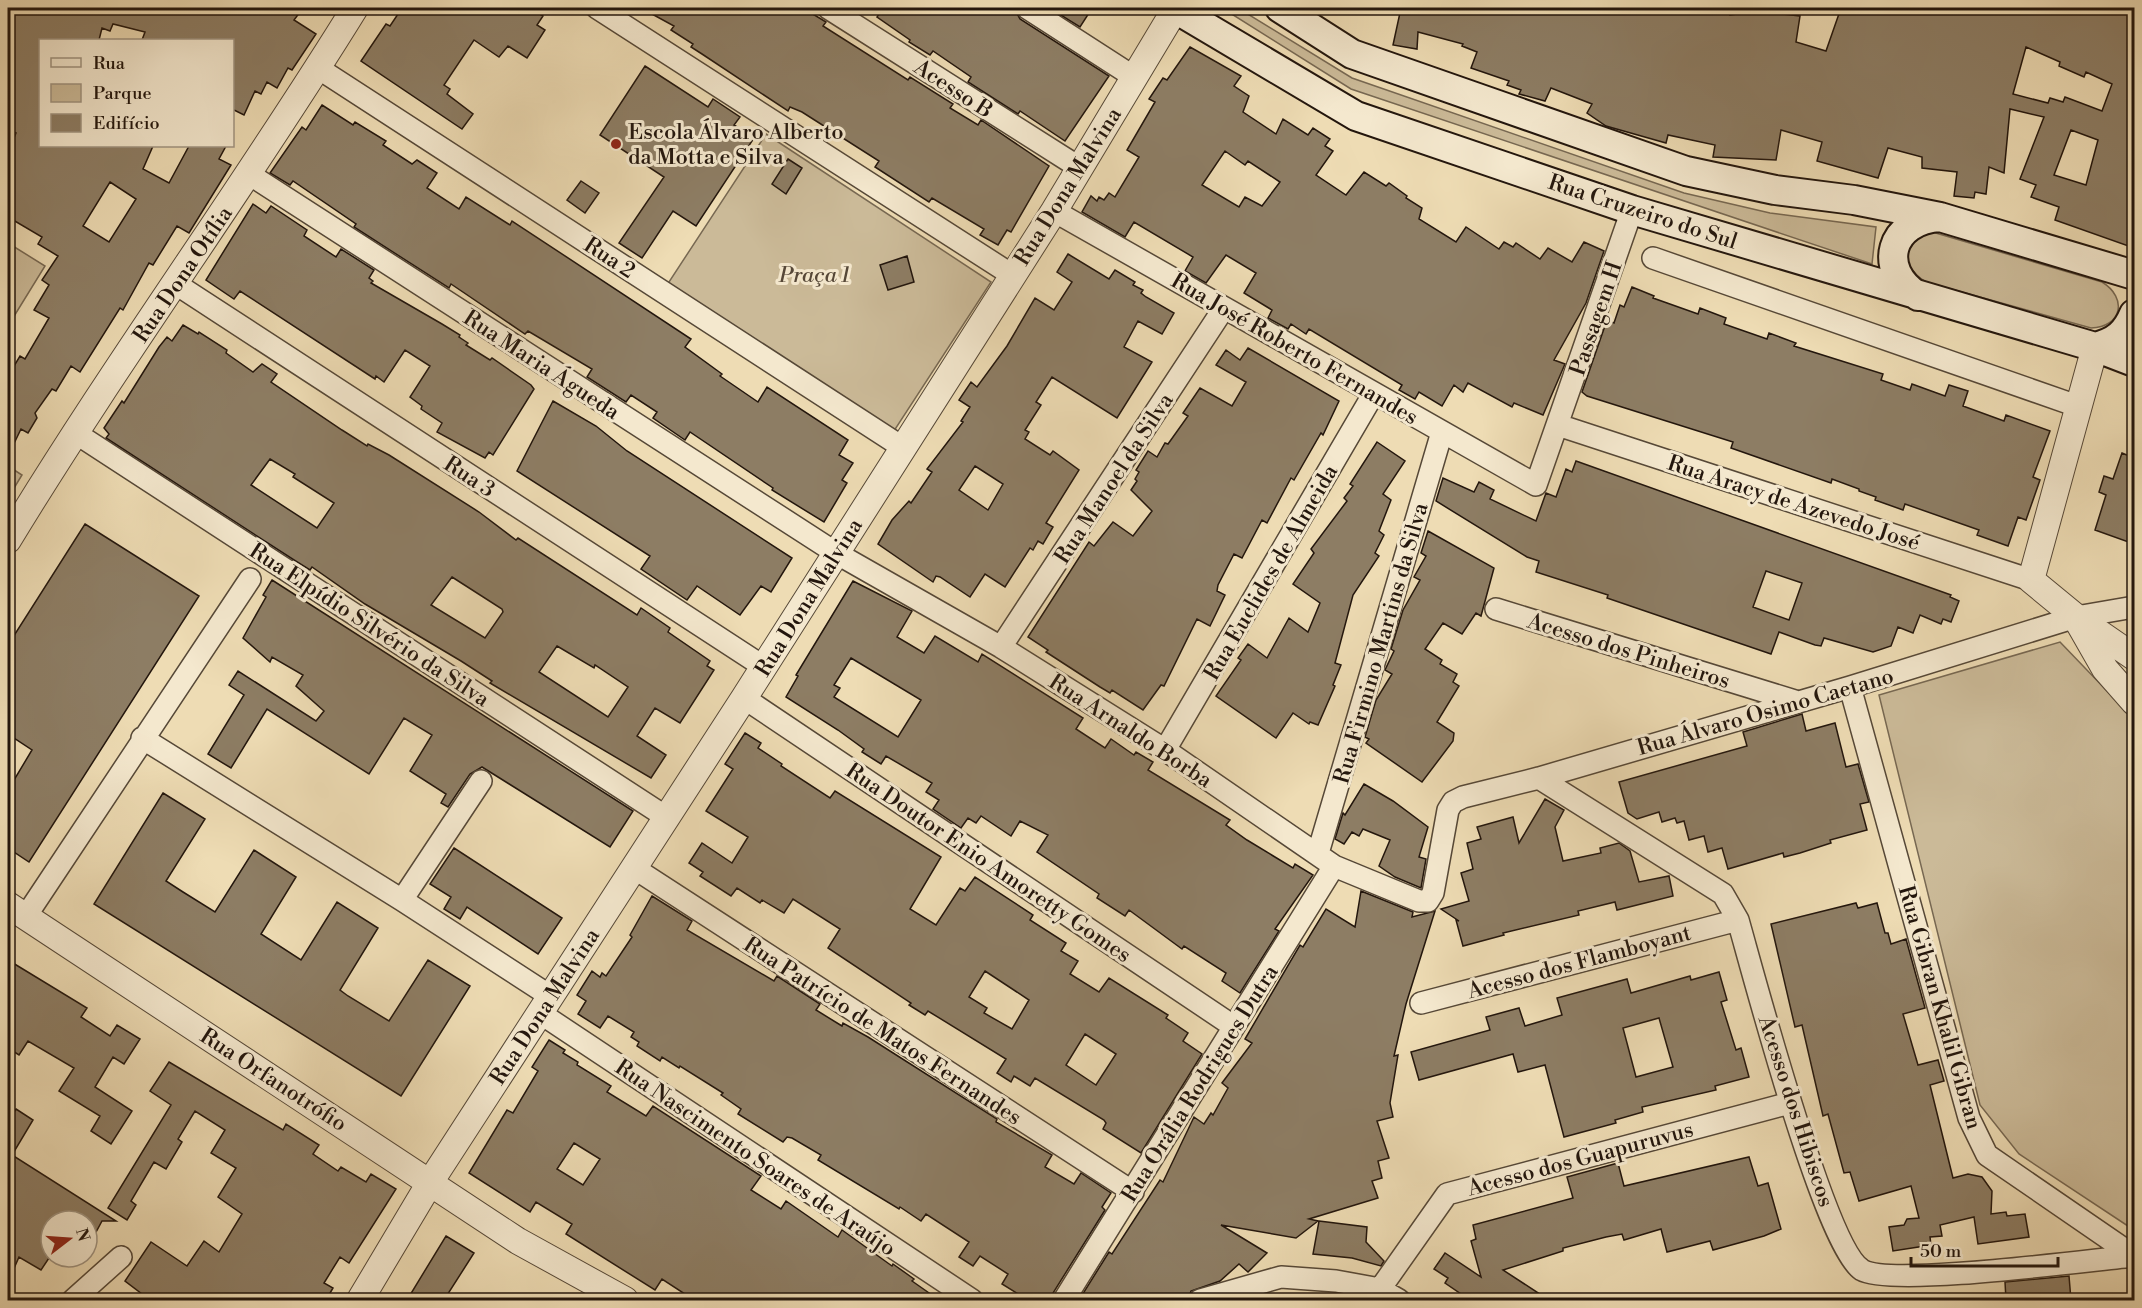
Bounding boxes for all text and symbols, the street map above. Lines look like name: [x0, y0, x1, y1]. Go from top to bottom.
legend: [39, 39, 234, 147]
text: Rua: [93, 52, 126, 75]
street label: Acesso B: [908, 53, 998, 125]
text: Parque: [93, 82, 152, 105]
street label: Rua Dona Malvina: [1009, 102, 1128, 271]
text: Edifício: [93, 112, 160, 135]
place label: Escola Álvaro Alberto da Motta e Silva: [628, 118, 844, 171]
marker: Escola Álvaro Alberto da Motta e Silva: [609, 137, 623, 151]
street label: Rua Cruzeiro do Sul: [1545, 169, 1741, 256]
street label: Rua Dona Otília: [128, 201, 239, 348]
street label: Rua 2: [578, 232, 640, 285]
street label: Passagem H: [1564, 257, 1629, 379]
park label: Praça 1: [778, 262, 849, 289]
street label: Rua José Roberto Fernandes: [1166, 267, 1423, 431]
street label: Rua Maria Águeda: [458, 304, 626, 426]
street label: Rua Manoel da Silva: [1049, 388, 1180, 569]
street label: Rua Aracy de Azevedo José: [1664, 450, 1923, 557]
street label: Rua 3: [439, 451, 500, 504]
street label: Rua Euclides de Almeida: [1198, 459, 1345, 685]
street label: Rua Firmino Martins da Silva: [1328, 499, 1435, 787]
street label: Rua Dona Malvina: [750, 513, 869, 682]
street label: Rua Elpídio Silvério da Silva: [244, 537, 495, 714]
street label: Acesso dos Pinheiros: [1523, 608, 1733, 695]
street label: Rua Álvaro Osimo Caetano: [1634, 662, 1897, 762]
street label: Rua Arnaldo Borba: [1043, 668, 1218, 795]
street label: Rua Doutor Enio Amoretty Gomes: [840, 757, 1136, 969]
street label: Rua Gibran Khalil Gibran: [1892, 882, 1987, 1132]
street label: Acesso dos Flamboyant: [1464, 920, 1694, 1006]
street label: Rua Dona Malvina: [485, 923, 606, 1090]
street label: Rua Patrício de Matos Fernandes: [738, 931, 1026, 1131]
street label: Rua Orália Rodrigues Dutra: [1116, 959, 1285, 1208]
street label: Acesso dos Hibiscos: [1752, 1012, 1839, 1210]
street label: Rua Orfanotrófio: [195, 1023, 352, 1138]
street label: Rua Nascimento Soares de Araújo: [610, 1054, 901, 1263]
street label: Acesso dos Guapuruvus: [1463, 1116, 1696, 1203]
north arrow: [39, 1209, 99, 1269]
text: N: [71, 1226, 94, 1244]
scale bar: [1911, 1230, 2058, 1268]
text: 50 m: [1920, 1240, 1962, 1263]

